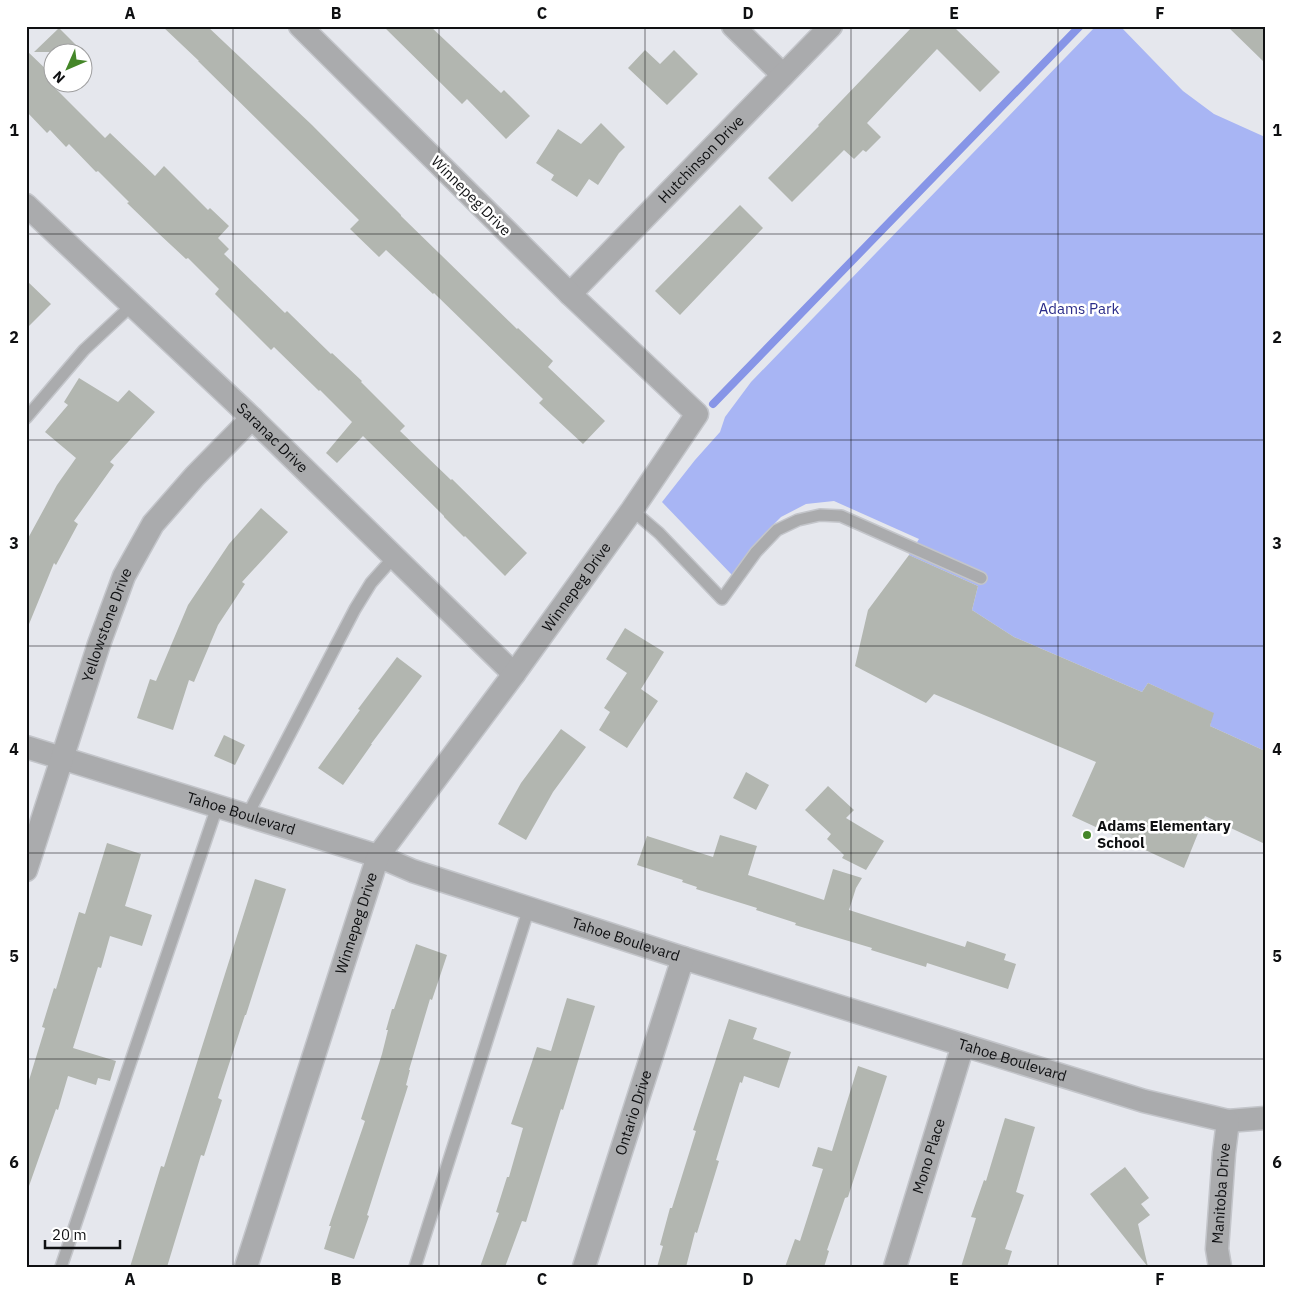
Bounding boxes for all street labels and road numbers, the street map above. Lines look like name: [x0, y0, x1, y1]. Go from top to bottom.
street label: Hutchinson Drive: [654, 111, 748, 207]
street label: Winnepeg Drive: [427, 152, 515, 240]
street label: Saranac Drive: [233, 398, 312, 477]
street label: Winnepeg Drive: [538, 538, 615, 635]
street label: Yellowstone Drive: [77, 564, 136, 685]
street label: Tahoe Boulevard: [184, 787, 298, 839]
street label: Winnepeg Drive: [331, 870, 381, 976]
street label: Tahoe Boulevard: [569, 913, 682, 965]
street label: Tahoe Boulevard: [956, 1034, 1069, 1085]
street label: Ontario Drive: [610, 1068, 656, 1158]
street label: Mono Place: [908, 1116, 949, 1196]
street label: Manitoba Drive: [1207, 1142, 1234, 1245]

